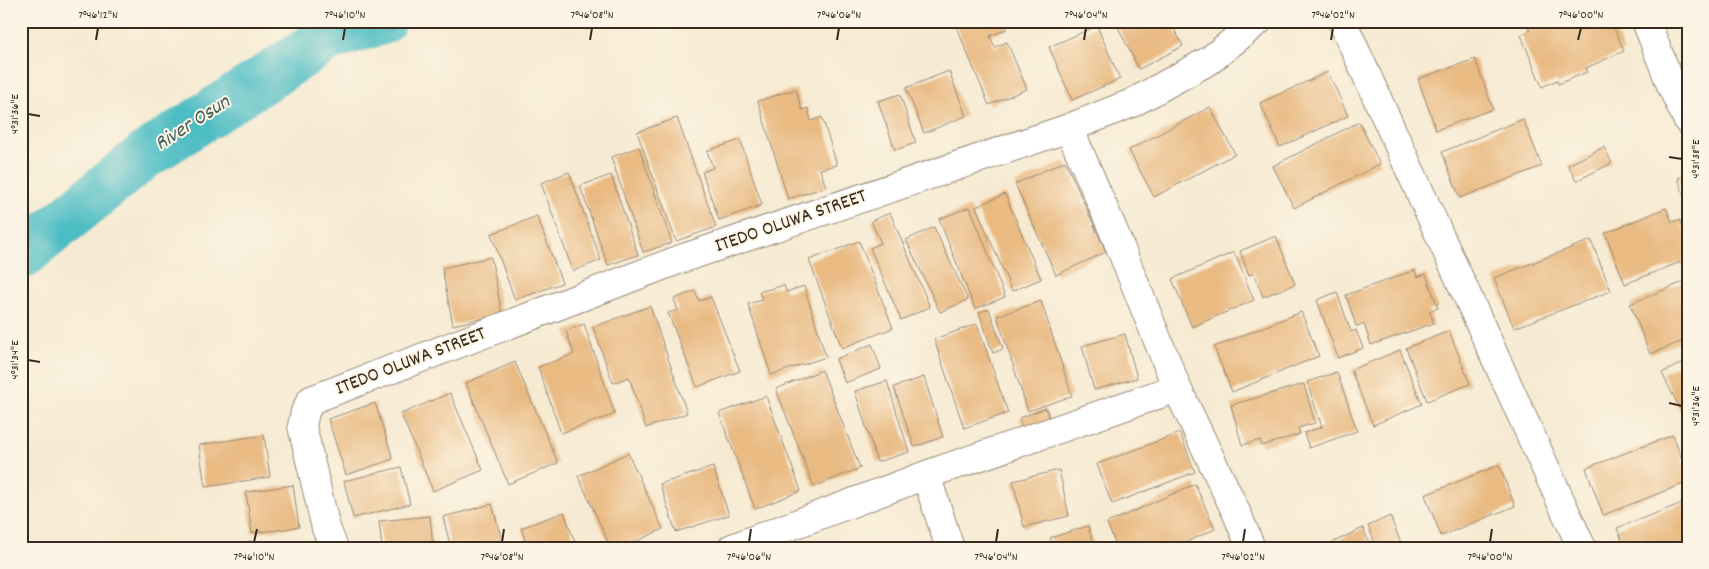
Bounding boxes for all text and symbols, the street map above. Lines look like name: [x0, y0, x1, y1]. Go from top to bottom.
text: 7°46'12"N: [78, 7, 118, 24]
text: 7°46'10"N: [324, 7, 366, 24]
text: 7°46'08"N: [570, 7, 614, 24]
text: 7°46'06"N: [817, 7, 861, 24]
text: 7°46'04"N: [1064, 7, 1108, 24]
text: 7°46'02"N: [1311, 7, 1355, 24]
text: 7°46'00"N: [1559, 7, 1604, 24]
water label: River Osun: [149, 88, 238, 160]
text: 4°31'36"E: [7, 93, 24, 134]
text: 4°31'38"E: [1688, 139, 1705, 179]
street label: ITEDO OLUWA STREET: [711, 183, 871, 261]
street label: ITEDO OLUWA STREET: [332, 320, 490, 404]
text: 4°31'34"E: [7, 340, 24, 380]
text: 4°31'36"E: [1688, 385, 1705, 426]
text: 7°46'10"N: [233, 549, 275, 566]
text: 7°46'08"N: [480, 549, 524, 566]
text: 7°46'06"N: [727, 549, 771, 566]
text: 7°46'04"N: [974, 549, 1018, 566]
text: 7°46'02"N: [1221, 549, 1265, 566]
text: 7°46'00"N: [1468, 549, 1513, 566]

